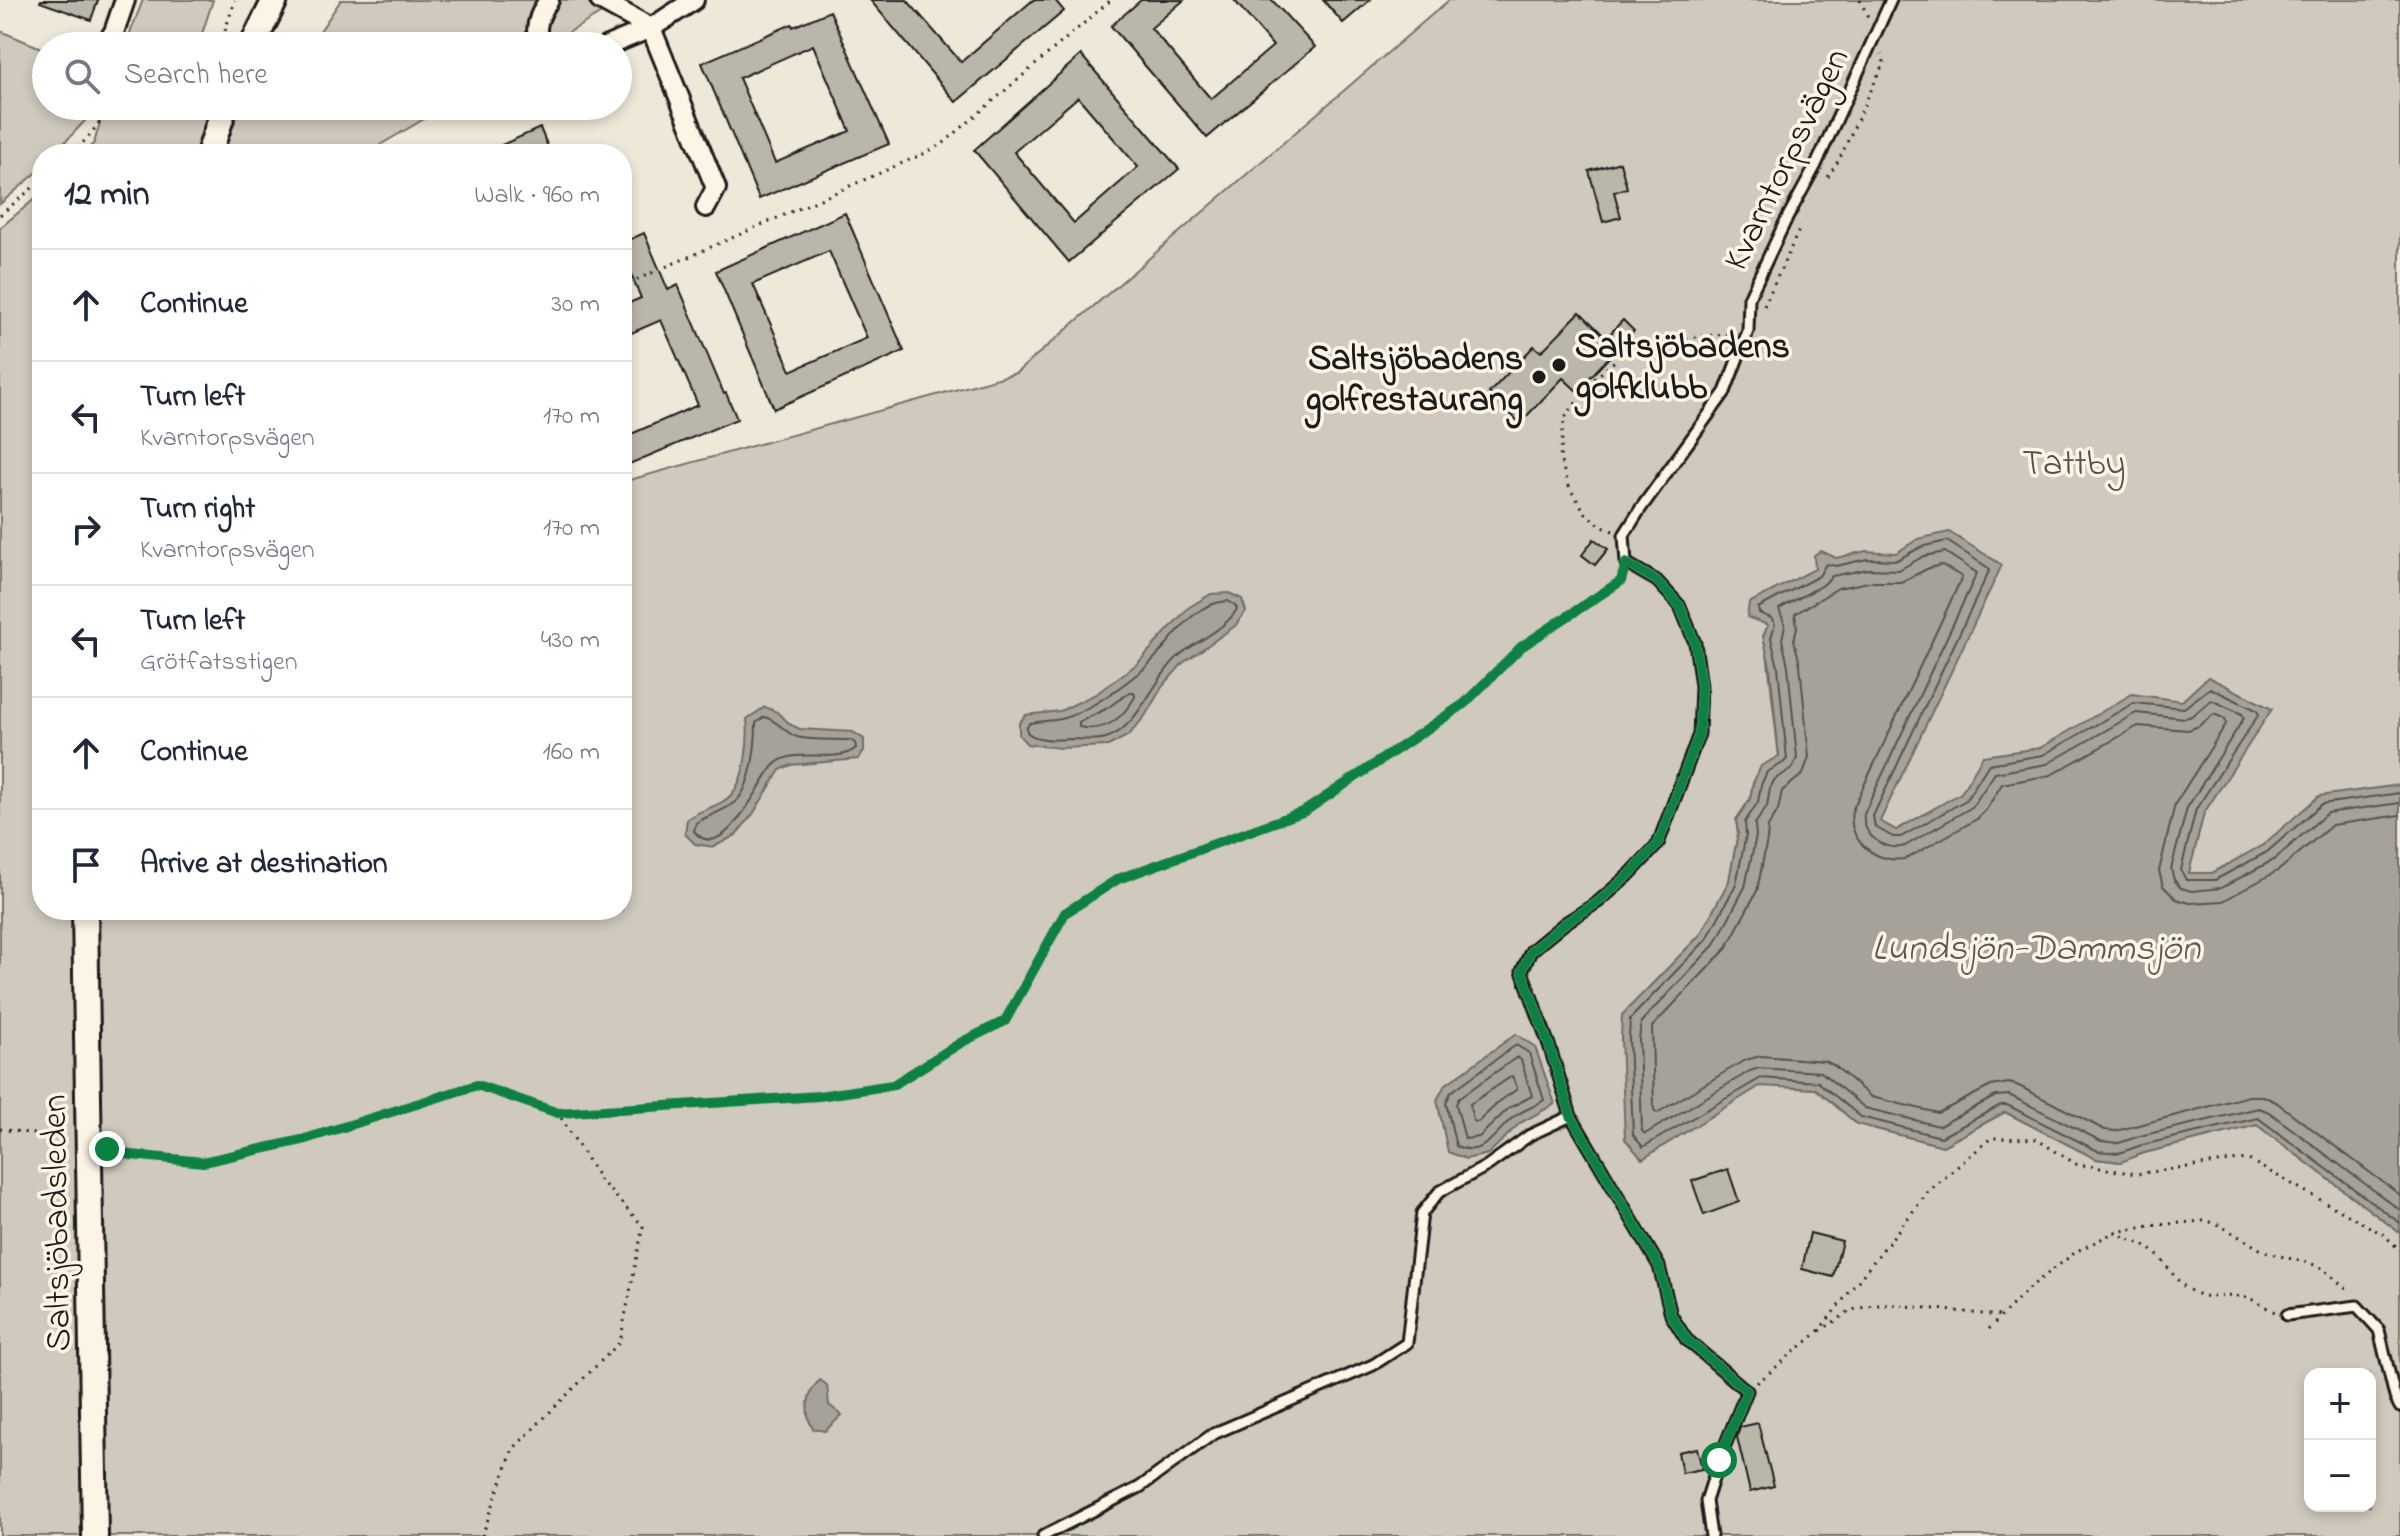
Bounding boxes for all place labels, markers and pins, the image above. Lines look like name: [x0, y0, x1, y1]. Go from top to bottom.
place label: Saltsjöbadens golfklubb: [1574, 322, 1790, 417]
place label: Saltsjöbadens golfrestaurang: [1304, 334, 1523, 429]
marker: Saltsjöbadens golfklubb: [1550, 356, 1568, 374]
marker: Saltsjöbadens golfrestaurang: [1530, 368, 1548, 386]

